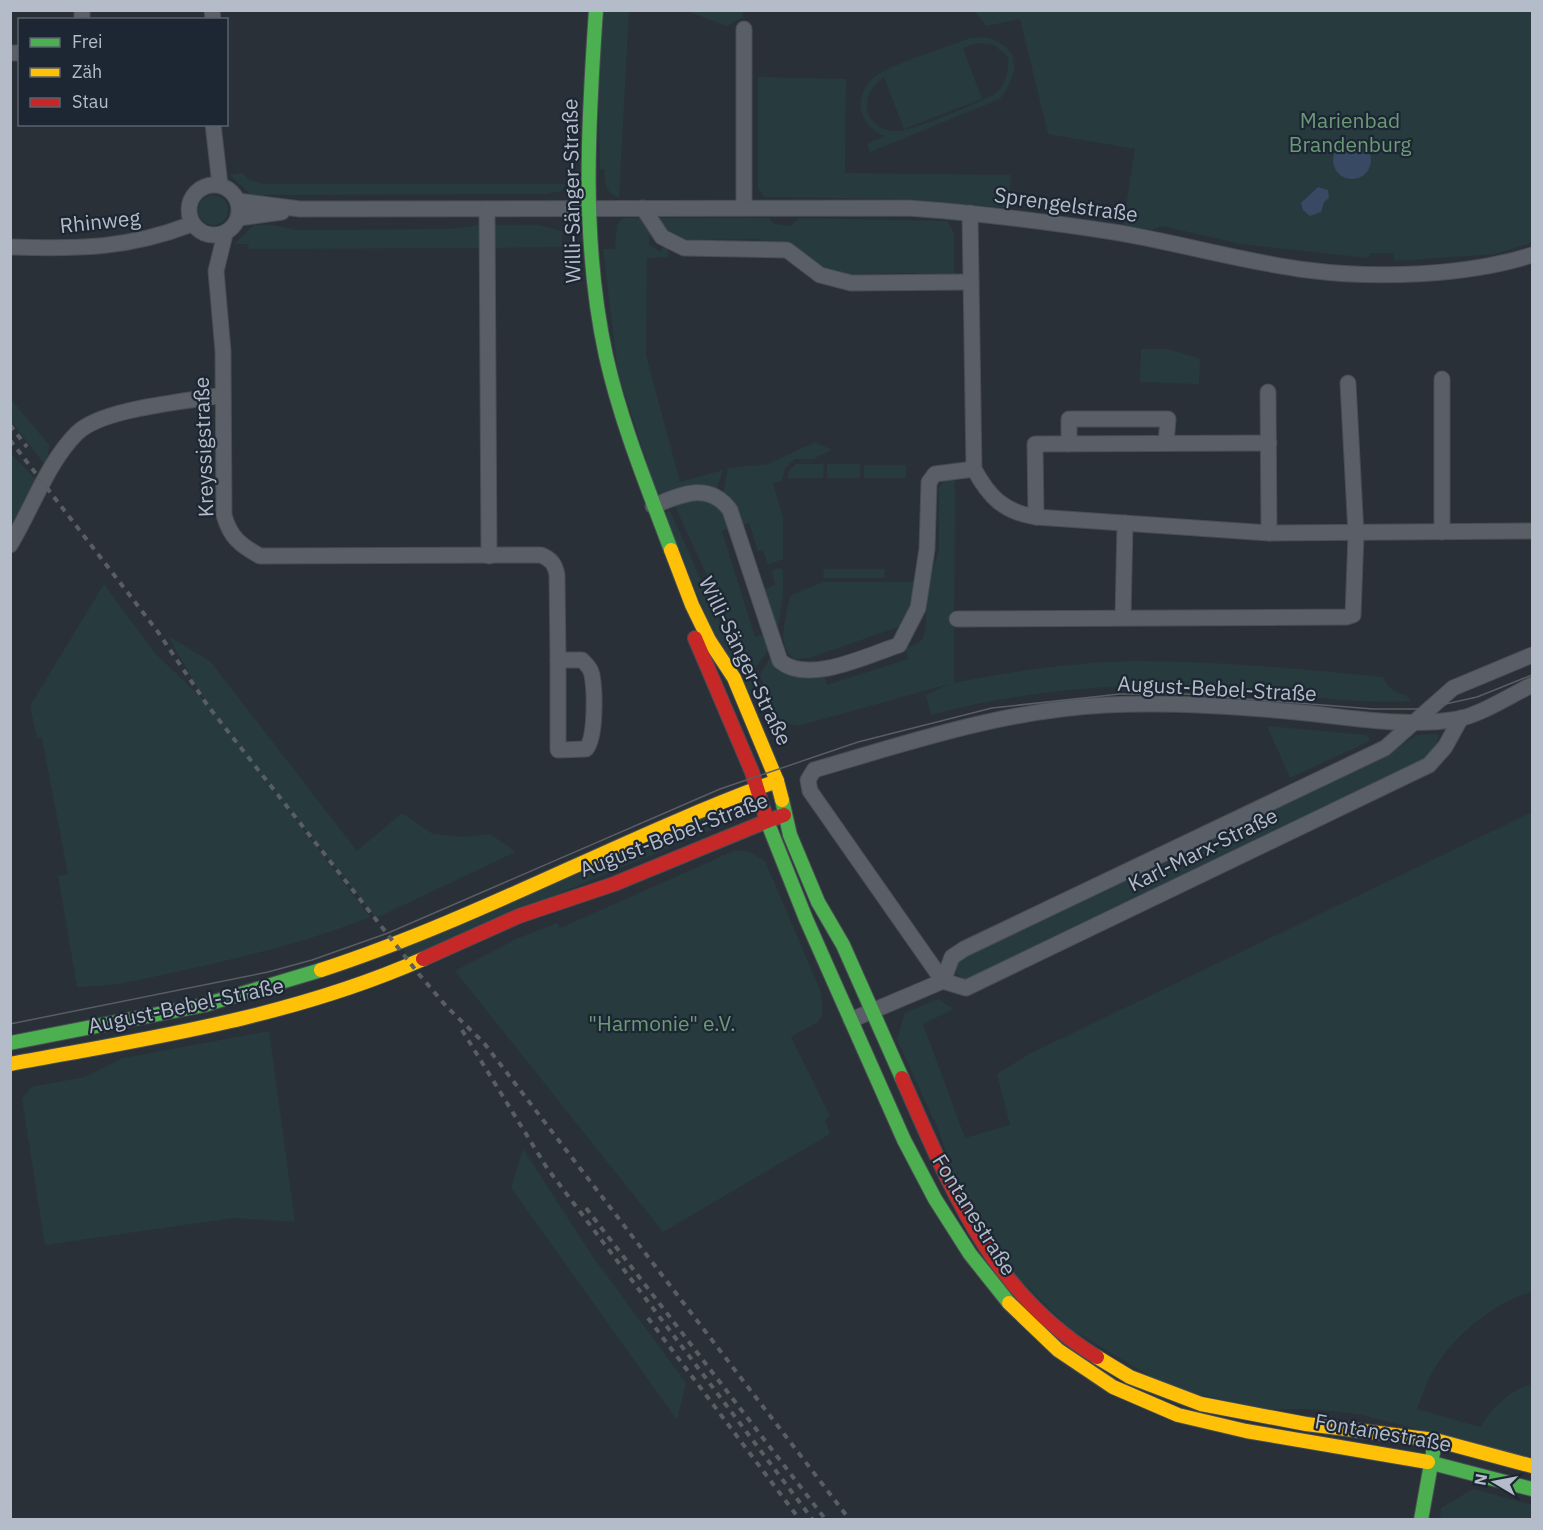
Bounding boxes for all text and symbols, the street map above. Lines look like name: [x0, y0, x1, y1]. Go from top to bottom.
legend: [18, 18, 228, 126]
text: Frei: [72, 30, 103, 53]
text: Zäh: [72, 60, 102, 83]
text: Stau: [72, 90, 109, 113]
street label: Willi-Sänger-Straße: [555, 98, 587, 284]
park label: Marienbad Brandenburg: [1289, 106, 1411, 158]
street label: Sprengelstraße: [992, 180, 1140, 228]
street label: Rhinweg: [58, 203, 142, 239]
street label: Kreyssigstraße: [187, 376, 219, 518]
street label: Willi-Sänger-Straße: [693, 571, 799, 750]
street label: August-Bebel-Straße: [1117, 669, 1317, 707]
street label: August-Bebel-Straße: [575, 785, 772, 883]
street label: Karl-Marx-Straße: [1123, 801, 1282, 897]
street label: August-Bebel-Straße: [85, 971, 286, 1039]
park label: "Harmonie" e.V.: [588, 1009, 736, 1037]
street label: Fontanestraße: [926, 1148, 1023, 1280]
street label: Fontanestraße: [1313, 1406, 1454, 1458]
north arrow: [1465, 1452, 1525, 1512]
text: N: [1469, 1472, 1491, 1487]

